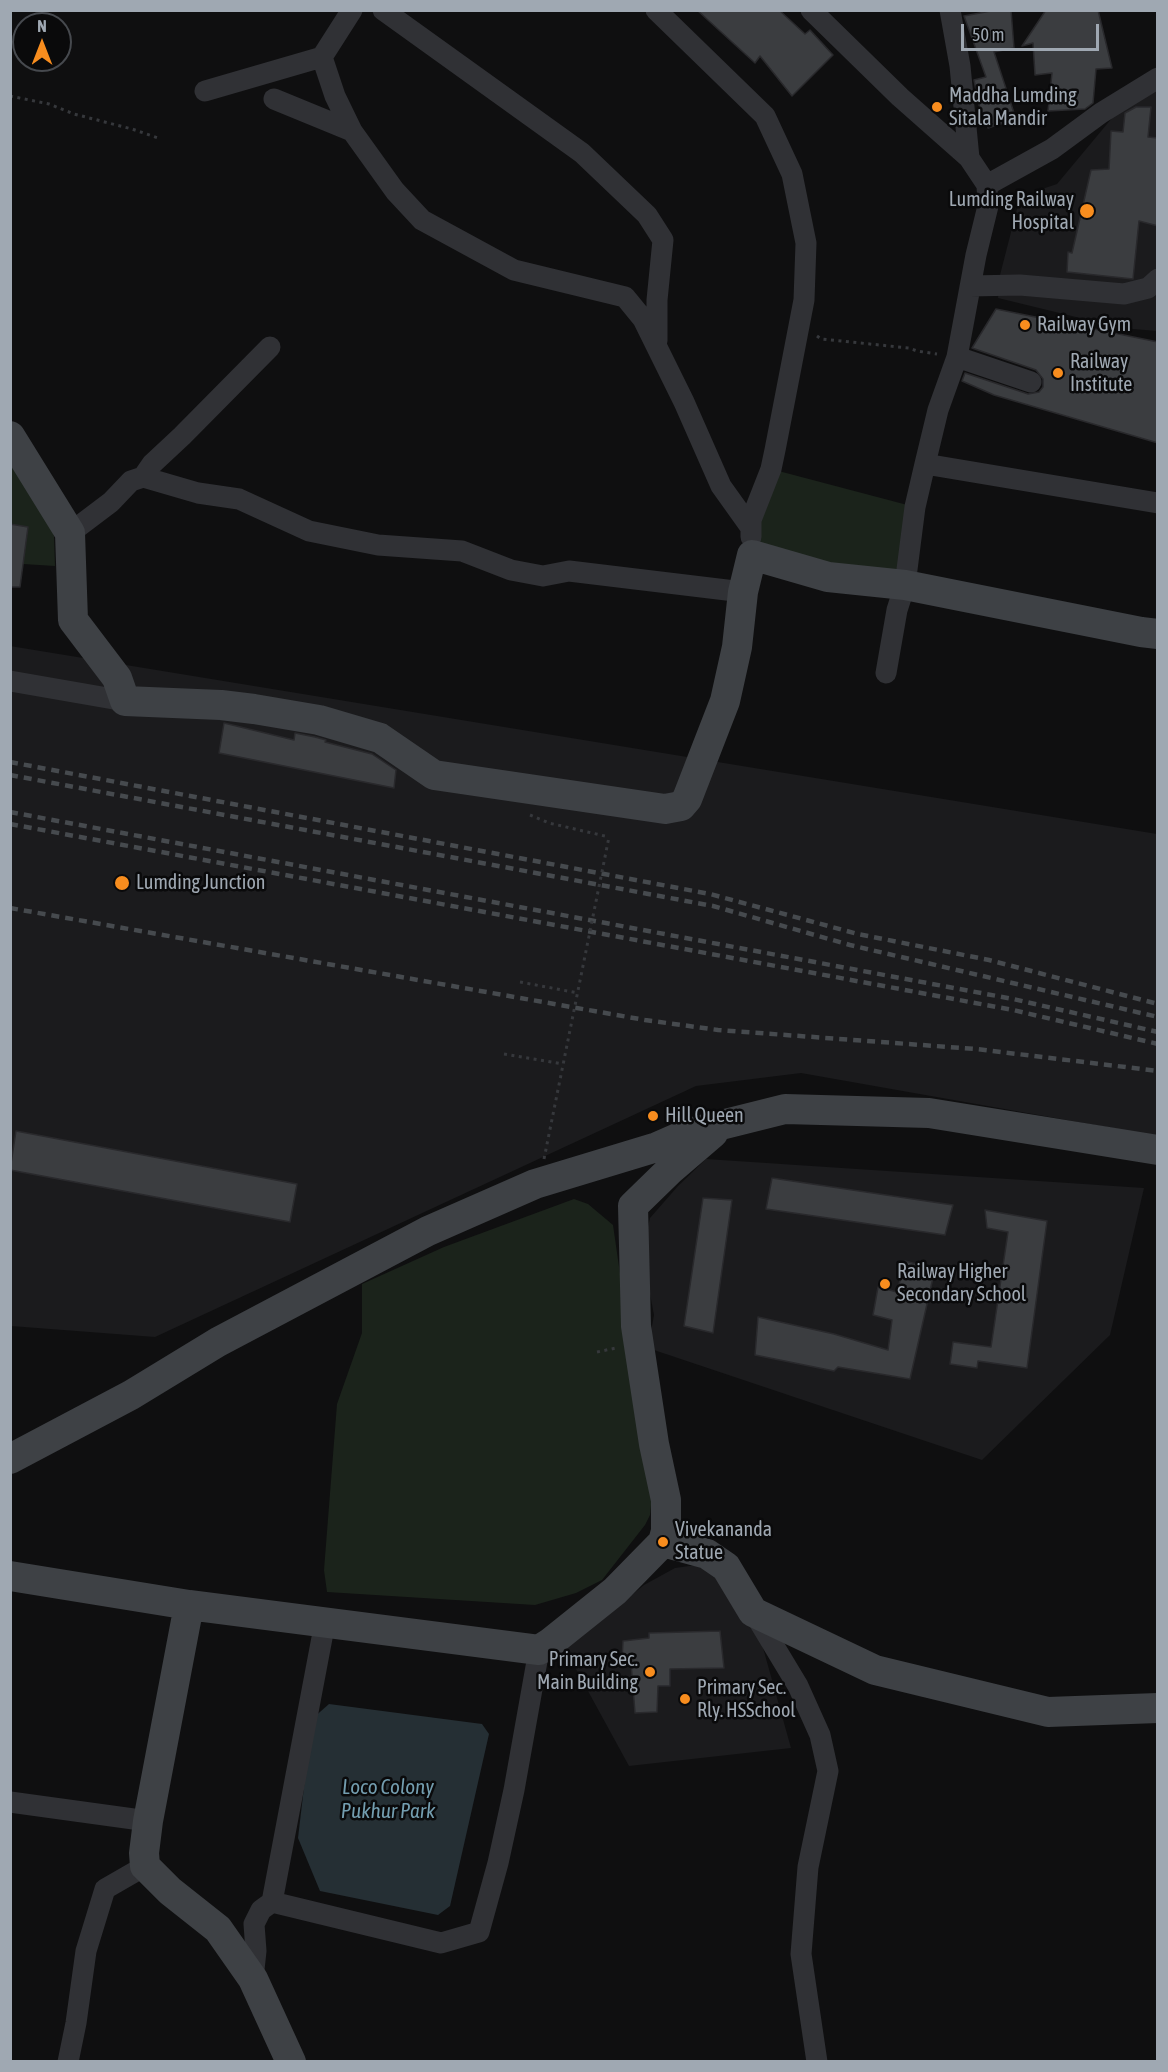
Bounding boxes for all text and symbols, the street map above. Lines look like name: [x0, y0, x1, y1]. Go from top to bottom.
north arrow: [12, 12, 72, 72]
scale bar: [964, 12, 1102, 50]
text: N: [37, 17, 47, 35]
text: 50 m: [972, 24, 1004, 45]
place label: Maddha Lumding Sitala Mandir: [949, 84, 1077, 131]
marker: Maddha Lumding Sitala Mandir: [930, 100, 944, 114]
place label: Lumding Railway Hospital: [949, 188, 1074, 235]
marker: Lumding Railway Hospital: [1078, 202, 1096, 220]
place label: Railway Gym: [1037, 313, 1131, 337]
marker: Railway Gym: [1018, 318, 1032, 332]
place label: Railway Institute: [1070, 350, 1132, 397]
marker: Railway Institute: [1051, 366, 1065, 380]
place label: Lumding Junction: [136, 871, 266, 895]
marker: Lumding Junction: [113, 874, 131, 892]
place label: Hill Queen: [665, 1104, 744, 1128]
marker: Hill Queen: [646, 1109, 660, 1123]
place label: Railway Higher Secondary School: [897, 1260, 1026, 1307]
marker: Railway Higher Secondary School: [878, 1277, 892, 1291]
place label: Vivekananda Statue: [675, 1518, 772, 1565]
marker: Vivekananda Statue: [656, 1535, 670, 1549]
place label: Primary Sec. Main Building: [537, 1648, 638, 1695]
marker: Primary Sec. Main Building: [643, 1665, 657, 1679]
place label: Primary Sec. Rly. HSSchool: [697, 1676, 796, 1723]
marker: Primary Sec. Rly. HSSchool: [678, 1692, 692, 1706]
water label: Loco Colony Pukhur Park: [341, 1774, 435, 1824]

